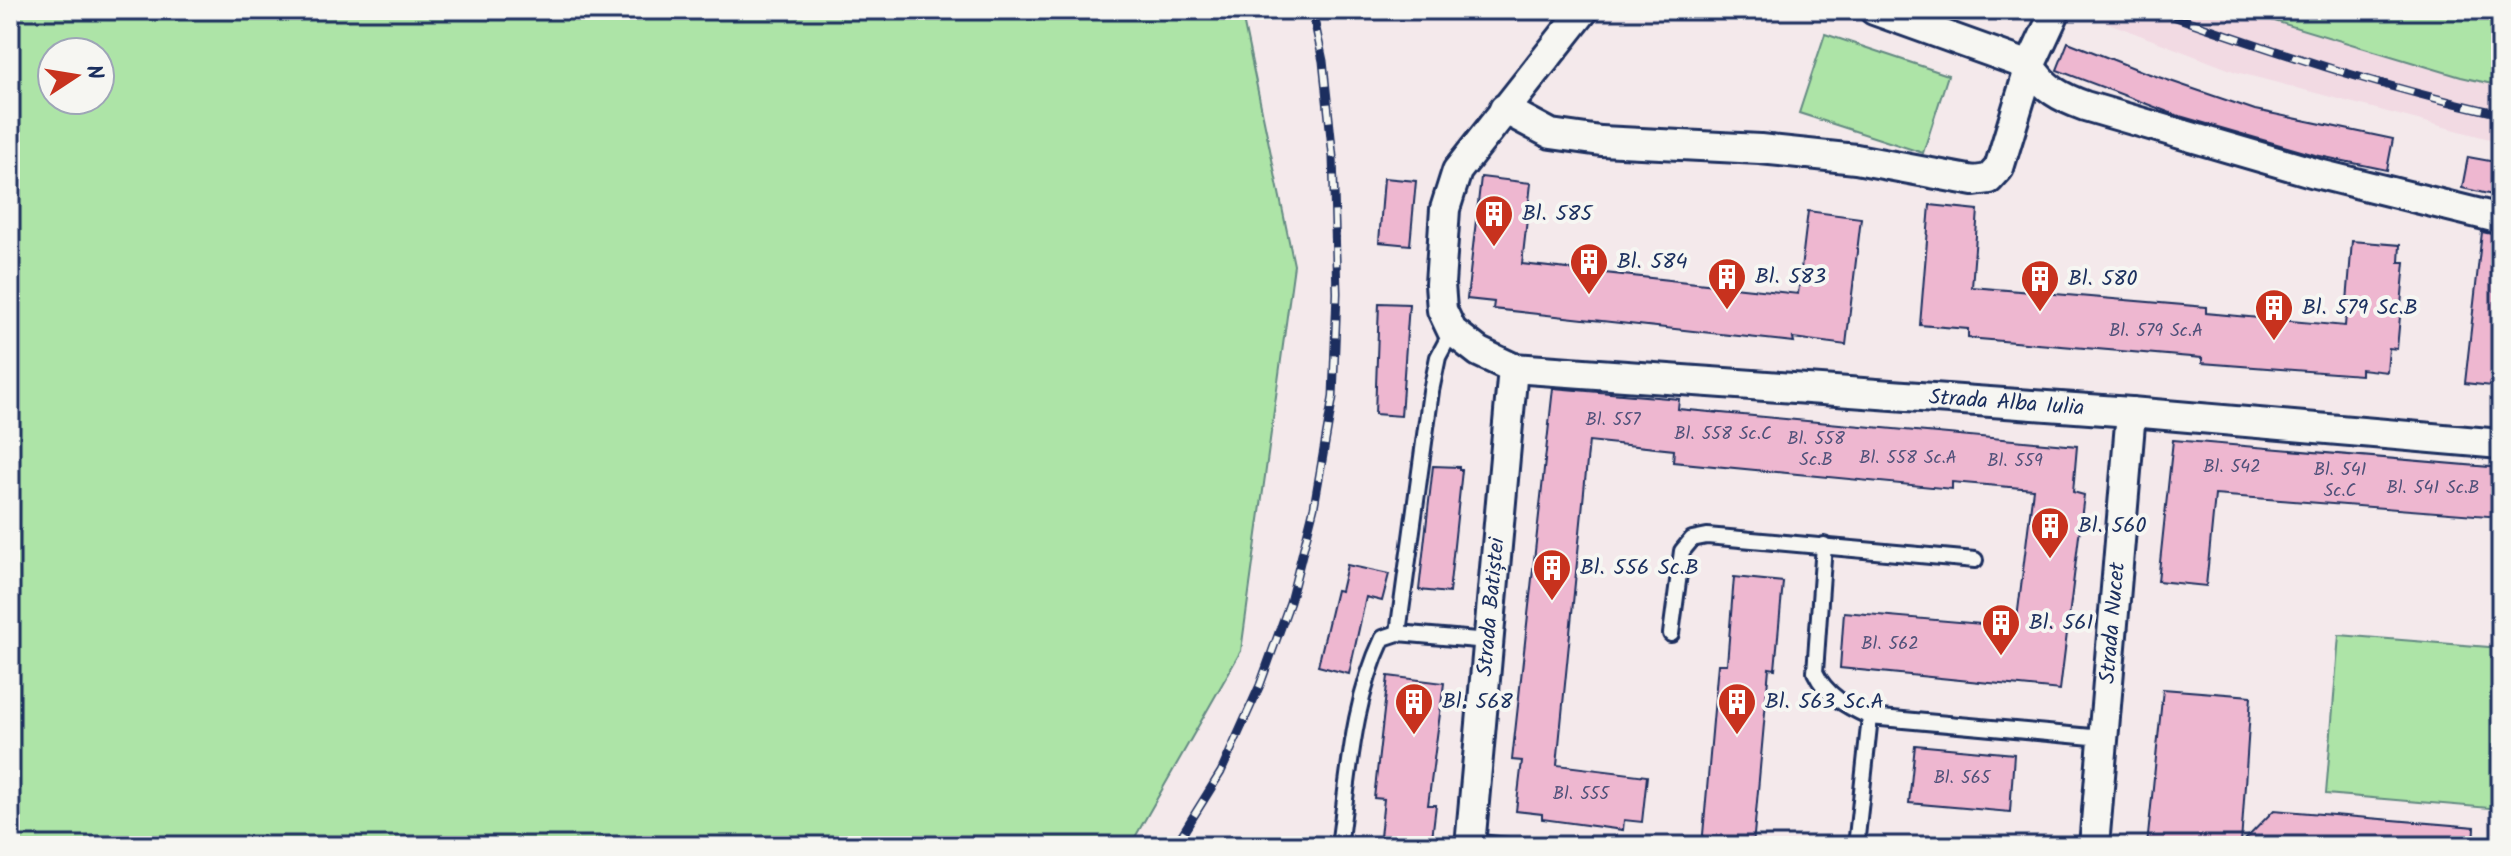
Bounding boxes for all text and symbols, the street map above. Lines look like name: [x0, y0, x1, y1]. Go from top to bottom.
north arrow: [36, 36, 116, 116]
text: N: [75, 62, 112, 83]
building icon: Bl. 585: [1473, 193, 1515, 248]
place label: Bl. 585: [1522, 197, 1593, 232]
building icon: Bl. 584: [1568, 241, 1610, 296]
place label: Bl. 584: [1617, 245, 1688, 280]
building icon: Bl. 583: [1706, 256, 1748, 311]
building icon: Bl. 580: [2019, 258, 2061, 313]
place label: Bl. 583: [1755, 260, 1826, 295]
place label: Bl. 580: [2068, 262, 2138, 297]
building icon: Bl. 579 Sc.B: [2253, 287, 2295, 342]
place label: Bl. 579 Sc.B: [2302, 291, 2418, 326]
house number: Bl. 579 Sc.A: [2109, 317, 2203, 346]
street label: Strada Alba Iulia: [1928, 380, 2086, 426]
house number: Bl. 557: [1586, 406, 1641, 435]
house number: Bl. 558 Sc.C: [1674, 420, 1772, 449]
house number: Bl. 558 Sc.B: [1787, 425, 1845, 475]
house number: Bl. 558 Sc.A: [1859, 444, 1957, 473]
house number: Bl. 559: [1987, 447, 2043, 476]
house number: Bl. 542: [2203, 453, 2261, 482]
house number: Bl. 541 Sc.C: [2314, 456, 2366, 506]
house number: Bl. 541 Sc.B: [2386, 474, 2480, 503]
building icon: Bl. 560: [2029, 505, 2071, 560]
place label: Bl. 560: [2078, 509, 2147, 544]
street label: Strada Batiștei: [1468, 535, 1515, 678]
building icon: Bl. 556 Sc.B: [1531, 547, 1573, 602]
place label: Bl. 556 Sc.B: [1580, 551, 1699, 586]
street label: Strada Nucet: [2090, 560, 2136, 685]
building icon: Bl. 561: [1980, 602, 2022, 657]
place label: Bl. 561: [2029, 606, 2093, 641]
house number: Bl. 562: [1861, 630, 1919, 659]
building icon: Bl. 568: [1393, 681, 1435, 736]
building icon: Bl. 563 Sc.A: [1716, 681, 1758, 736]
place label: Bl. 568: [1442, 685, 1513, 720]
place label: Bl. 563 Sc.A: [1765, 685, 1884, 720]
house number: Bl. 565: [1934, 764, 1992, 793]
house number: Bl. 555: [1553, 780, 1611, 809]

